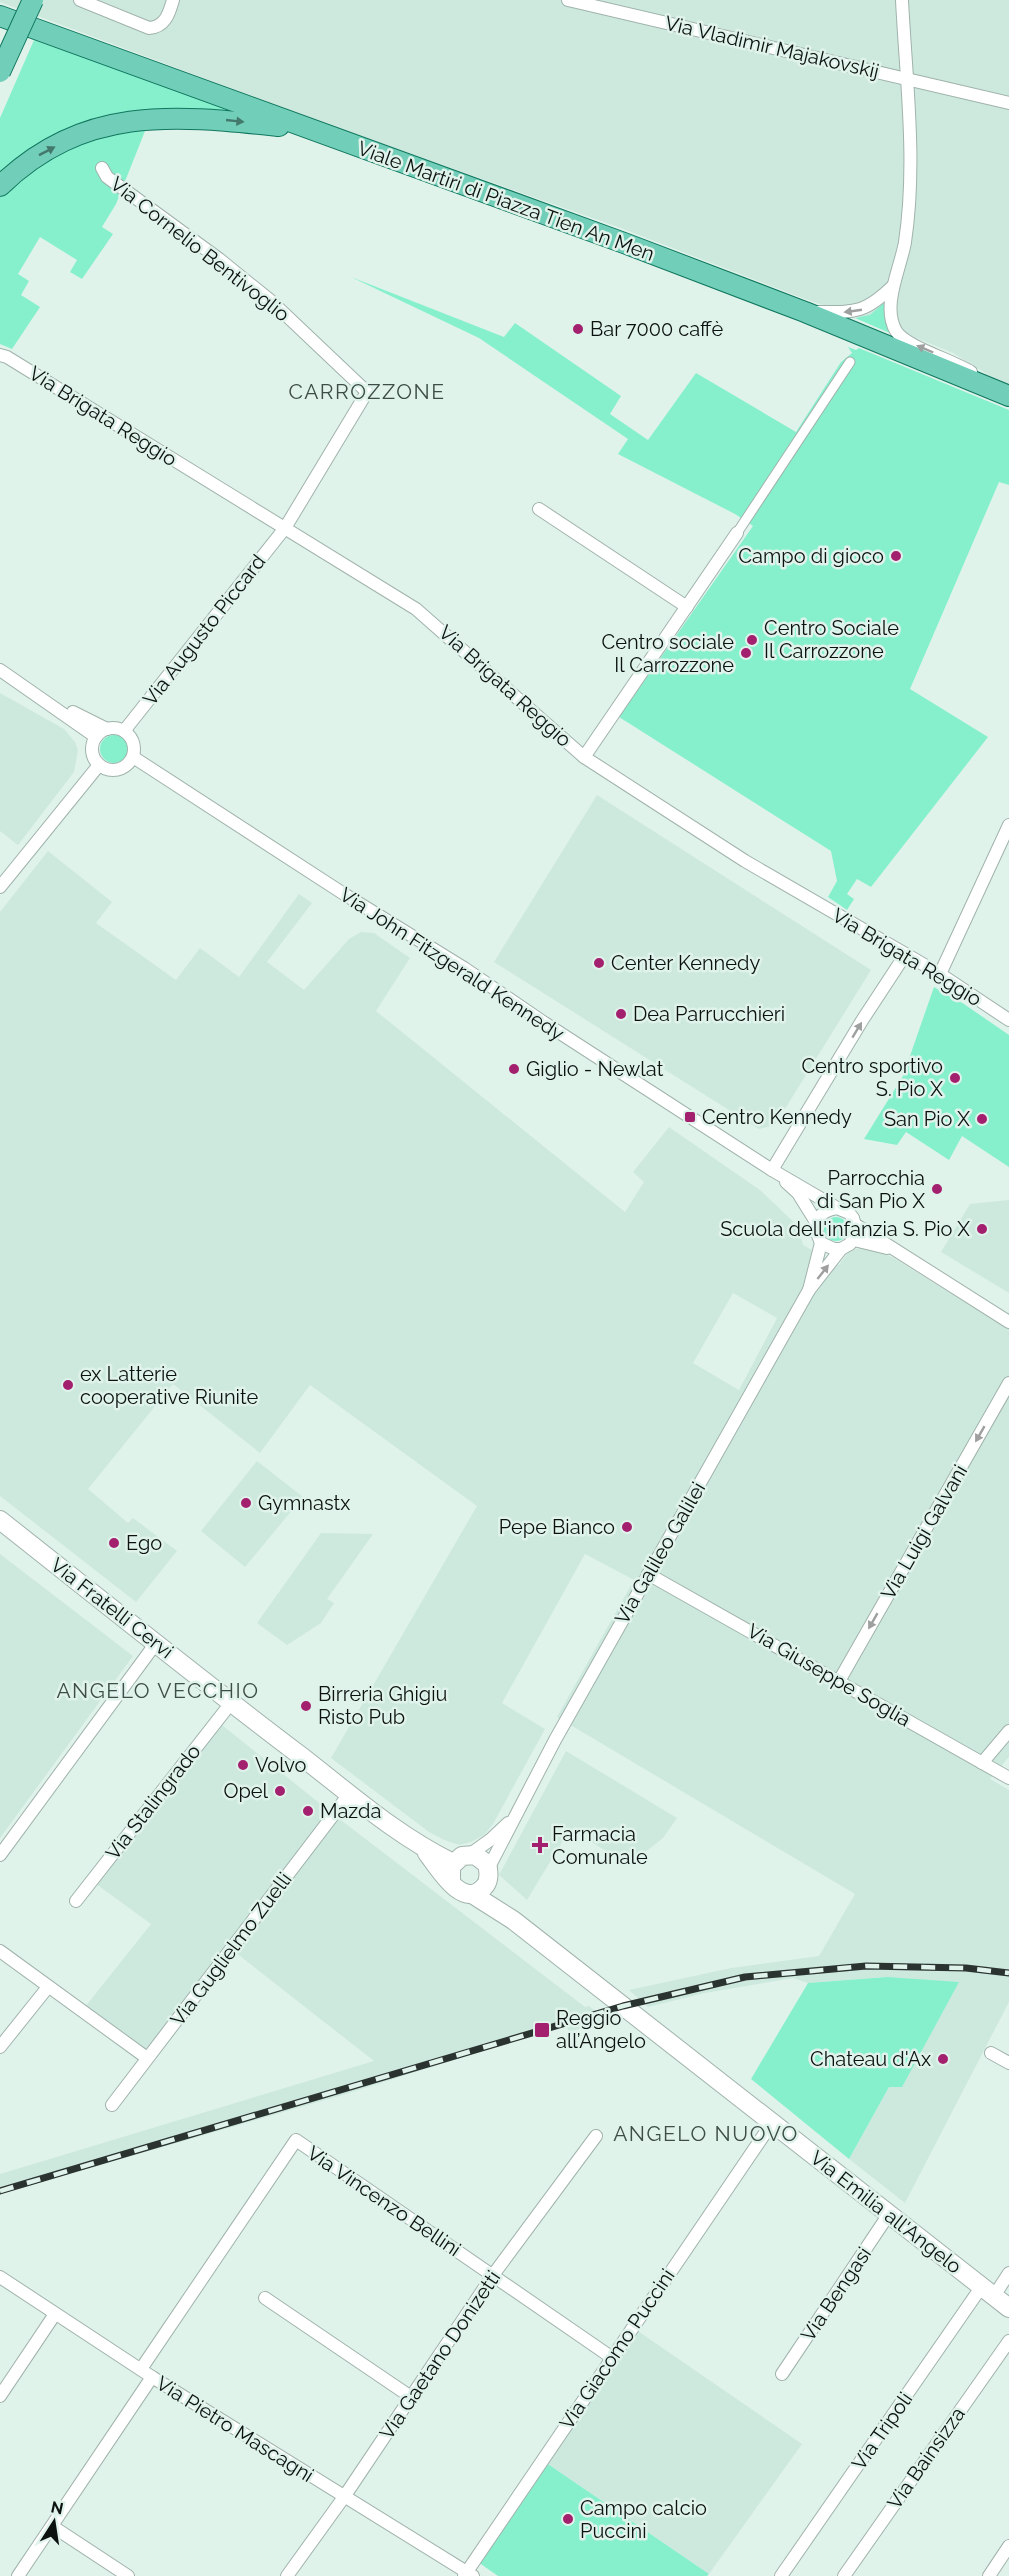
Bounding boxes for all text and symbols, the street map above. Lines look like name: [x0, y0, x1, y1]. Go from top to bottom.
street label: Via Vladimir Majakovskij: [662, 11, 882, 83]
one-way arrow: [226, 116, 245, 126]
street label: Viale Martiri di Piazza Tien An Men: [354, 136, 658, 266]
one-way arrow: [38, 146, 55, 156]
street label: Via Cornelio Bentivoglio: [106, 172, 294, 326]
one-way arrow: [844, 306, 863, 315]
place label: Bar 7000 caffè: [590, 317, 723, 341]
marker: Bar 7000 caffè: [571, 322, 585, 336]
one-way arrow: [916, 344, 934, 354]
street label: Via Brigata Reggio: [25, 361, 182, 471]
district label: CARROZZONE: [288, 379, 446, 404]
place label: Campo di gioco: [738, 544, 884, 568]
marker: Campo di gioco: [889, 549, 903, 563]
street label: Via Augusto Piccard: [138, 550, 270, 710]
place label: Centro Sociale Il Carrozzone: [764, 616, 899, 663]
street label: Via Brigata Reggio: [434, 620, 576, 752]
place label: Centro sociale Il Carrozzone: [602, 630, 734, 677]
marker: Centro Sociale Il Carrozzone: [745, 633, 759, 647]
marker: Centro sociale Il Carrozzone: [739, 646, 753, 660]
street label: Via John Fitzgerald Kennedy: [335, 882, 569, 1046]
street label: Via Brigata Reggio: [828, 903, 986, 1011]
place label: Center Kennedy: [611, 951, 760, 975]
marker: Center Kennedy: [592, 956, 606, 970]
place label: Dea Parrucchieri: [633, 1002, 785, 1026]
marker: Dea Parrucchieri: [614, 1007, 628, 1021]
one-way arrow: [851, 1022, 862, 1038]
place label: Centro sportivo S. Pio X: [801, 1054, 943, 1101]
place label: Giglio - Newlat: [526, 1057, 664, 1081]
marker: Giglio - Newlat: [507, 1062, 521, 1076]
marker: Centro sportivo S. Pio X: [948, 1071, 962, 1085]
place label: Centro Kennedy: [702, 1105, 852, 1129]
place label: San Pio X: [884, 1107, 970, 1131]
marker: Centro Kennedy: [683, 1110, 697, 1124]
marker: San Pio X: [975, 1112, 989, 1126]
place label: Parrocchia di San Pio X: [817, 1166, 925, 1213]
marker: Parrocchia di San Pio X: [930, 1182, 944, 1196]
place label: Scuola dell'infanzia S. Pio X: [720, 1217, 970, 1241]
marker: Scuola dell'infanzia S. Pio X: [975, 1222, 989, 1236]
one-way arrow: [816, 1264, 828, 1279]
place label: ex Latterie cooperative Riunite: [80, 1362, 259, 1409]
marker: ex Latterie cooperative Riunite: [61, 1378, 75, 1392]
one-way arrow: [975, 1426, 985, 1443]
street label: Via Luigi Galvani: [876, 1461, 972, 1603]
street label: Via Galileo Galilei: [610, 1478, 710, 1628]
place label: Gymnastx: [258, 1491, 350, 1515]
marker: Gymnastx: [239, 1496, 253, 1510]
place label: Pepe Bianco: [499, 1515, 615, 1539]
marker: Pepe Bianco: [620, 1520, 634, 1534]
place label: Ego: [126, 1531, 162, 1555]
marker: Ego: [107, 1536, 121, 1550]
street label: Via Fratelli Cervi: [46, 1553, 178, 1663]
one-way arrow: [868, 1613, 878, 1630]
street label: Via Giuseppe Soglia: [743, 1618, 915, 1732]
district label: ANGELO VECCHIO: [56, 1678, 260, 1703]
place label: Birreria Ghigiu Risto Pub: [318, 1682, 447, 1729]
marker: Birreria Ghigiu Risto Pub: [299, 1699, 313, 1713]
street label: Via Stalingrado: [101, 1740, 205, 1864]
place label: Volvo: [255, 1753, 307, 1777]
marker: Volvo: [236, 1758, 250, 1772]
place label: Opel: [224, 1779, 269, 1803]
marker: Opel: [273, 1784, 287, 1798]
place label: Mazda: [320, 1799, 381, 1823]
marker: Mazda: [301, 1804, 315, 1818]
place label: Farmacia Comunale: [552, 1822, 648, 1869]
marker: Farmacia Comunale: [533, 1838, 547, 1852]
street label: Via Guglielmo Zuelli: [165, 1867, 297, 2031]
place label: Reggio all’Angelo: [556, 2006, 646, 2053]
marker: Reggio all’Angelo: [533, 2021, 551, 2039]
place label: Chateau d'Ax: [810, 2047, 931, 2071]
marker: Chateau d'Ax: [936, 2052, 950, 2066]
district label: ANGELO NUOVO: [613, 2121, 799, 2146]
street label: Via Vincenzo Bellini: [303, 2141, 465, 2261]
street label: Via Emilia all'Angelo: [806, 2145, 966, 2279]
street label: Via Bengasi: [796, 2243, 876, 2345]
street label: Via Giacomo Puccini: [554, 2264, 680, 2434]
street label: Via Gaetano Donizetti: [375, 2266, 505, 2444]
street label: Via Pietro Mascagni: [152, 2371, 318, 2487]
street label: Via Tripoli: [847, 2388, 917, 2474]
street label: Via Bainsizza: [882, 2402, 970, 2514]
north arrow: [24, 2492, 84, 2552]
place label: Campo calcio Puccini: [580, 2496, 707, 2543]
text: N: [49, 2497, 65, 2518]
marker: Campo calcio Puccini: [561, 2512, 575, 2526]

